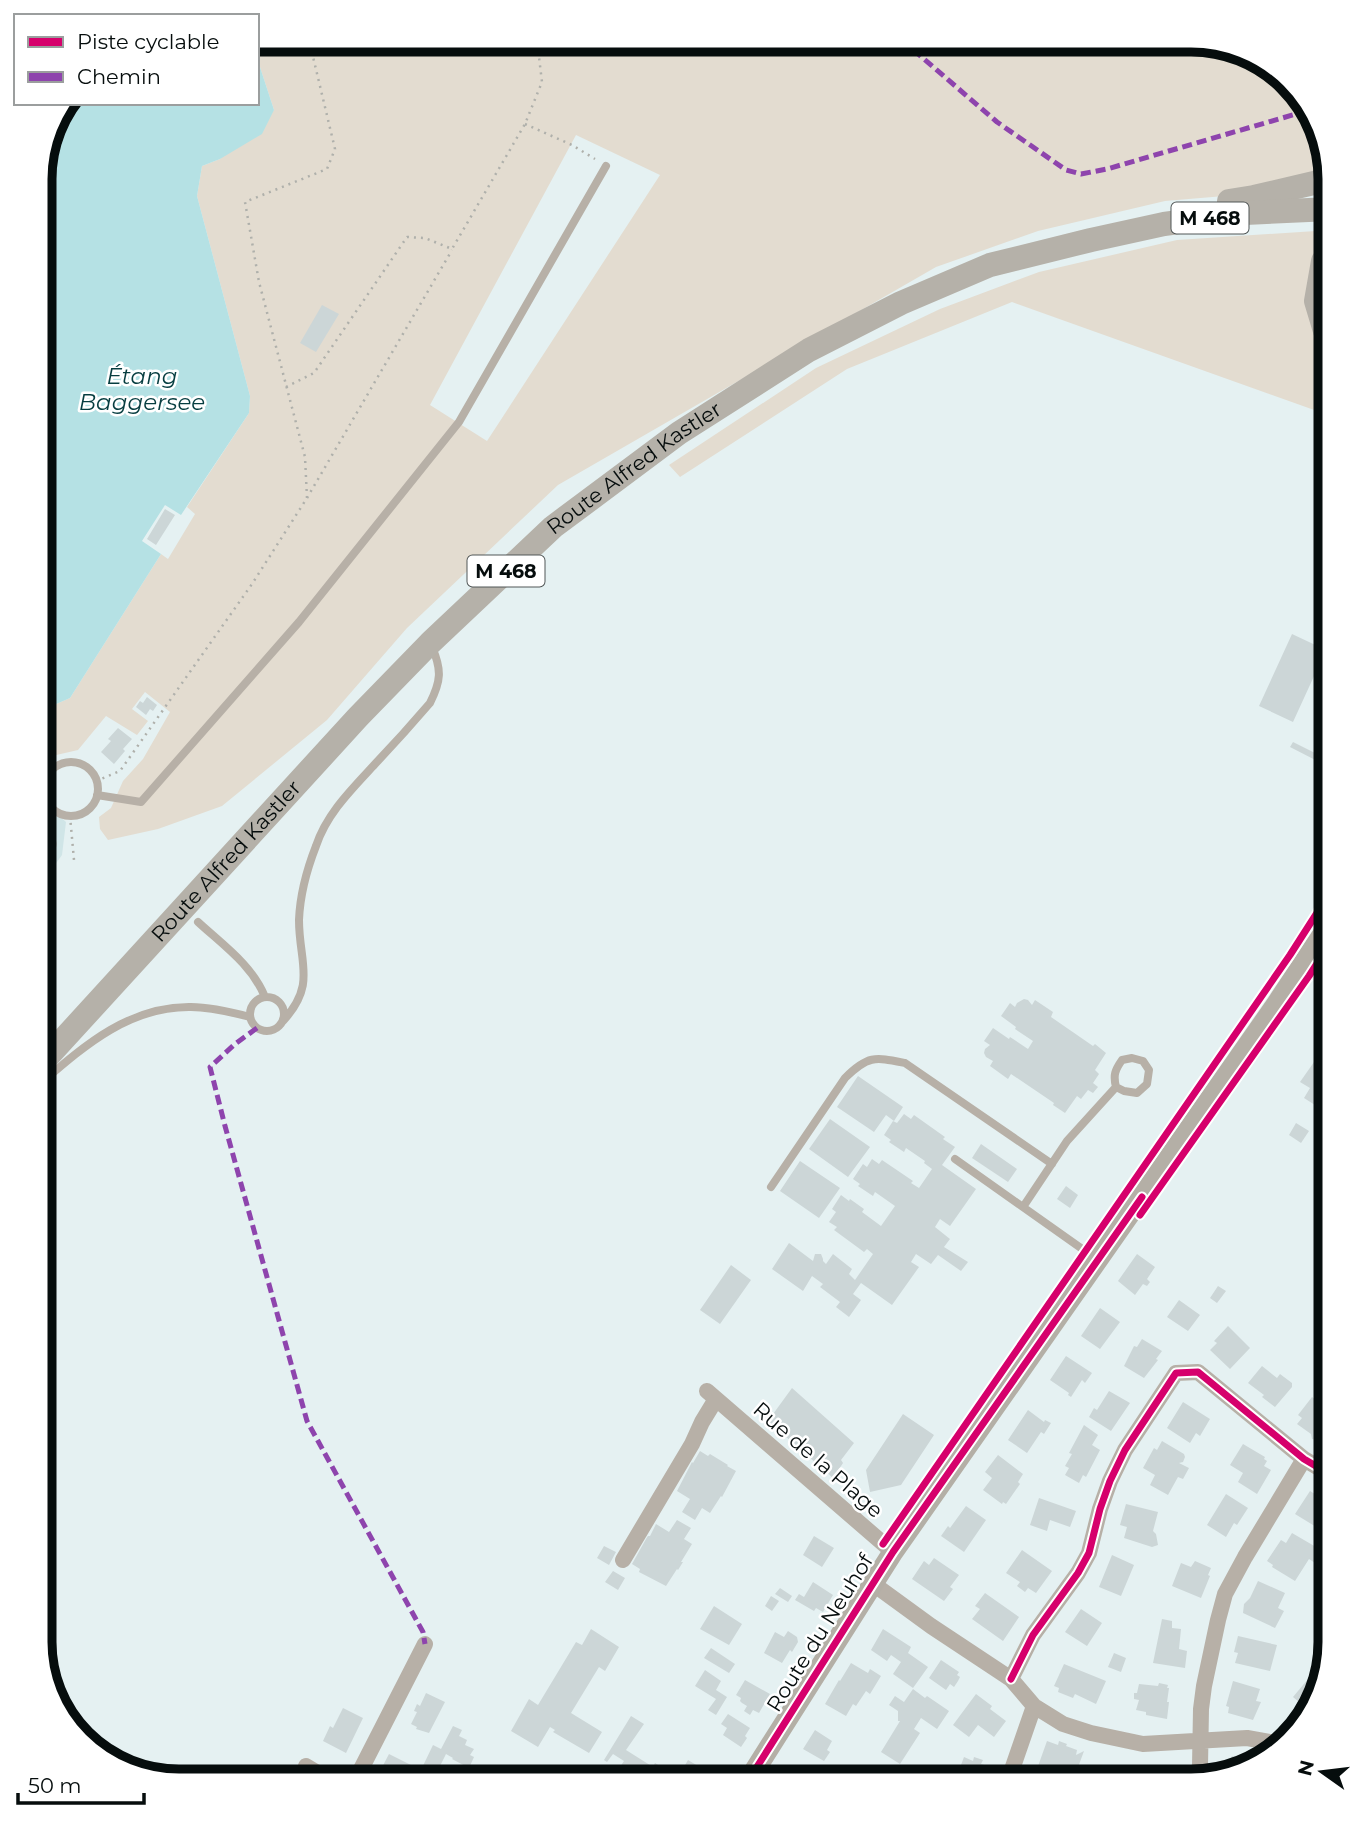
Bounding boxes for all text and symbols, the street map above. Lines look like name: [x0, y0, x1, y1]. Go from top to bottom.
legend: [14, 14, 259, 105]
text: Piste cyclable: [77, 29, 219, 54]
text: Chemin: [77, 64, 161, 89]
road number: M 468: [1172, 202, 1248, 233]
water label: Étang Baggersee: [79, 362, 205, 416]
street label: Route Alfred Kastler: [541, 396, 726, 539]
road number: M 468: [468, 556, 544, 586]
street label: Route Alfred Kastler: [146, 775, 306, 947]
street label: Rue de la Plage: [748, 1397, 888, 1523]
street label: Route du Neuhof: [761, 1549, 879, 1716]
north arrow: [1287, 1737, 1357, 1807]
text: N: [1293, 1758, 1319, 1778]
scale bar: [18, 1762, 144, 1806]
text: 50 m: [28, 1773, 82, 1798]

